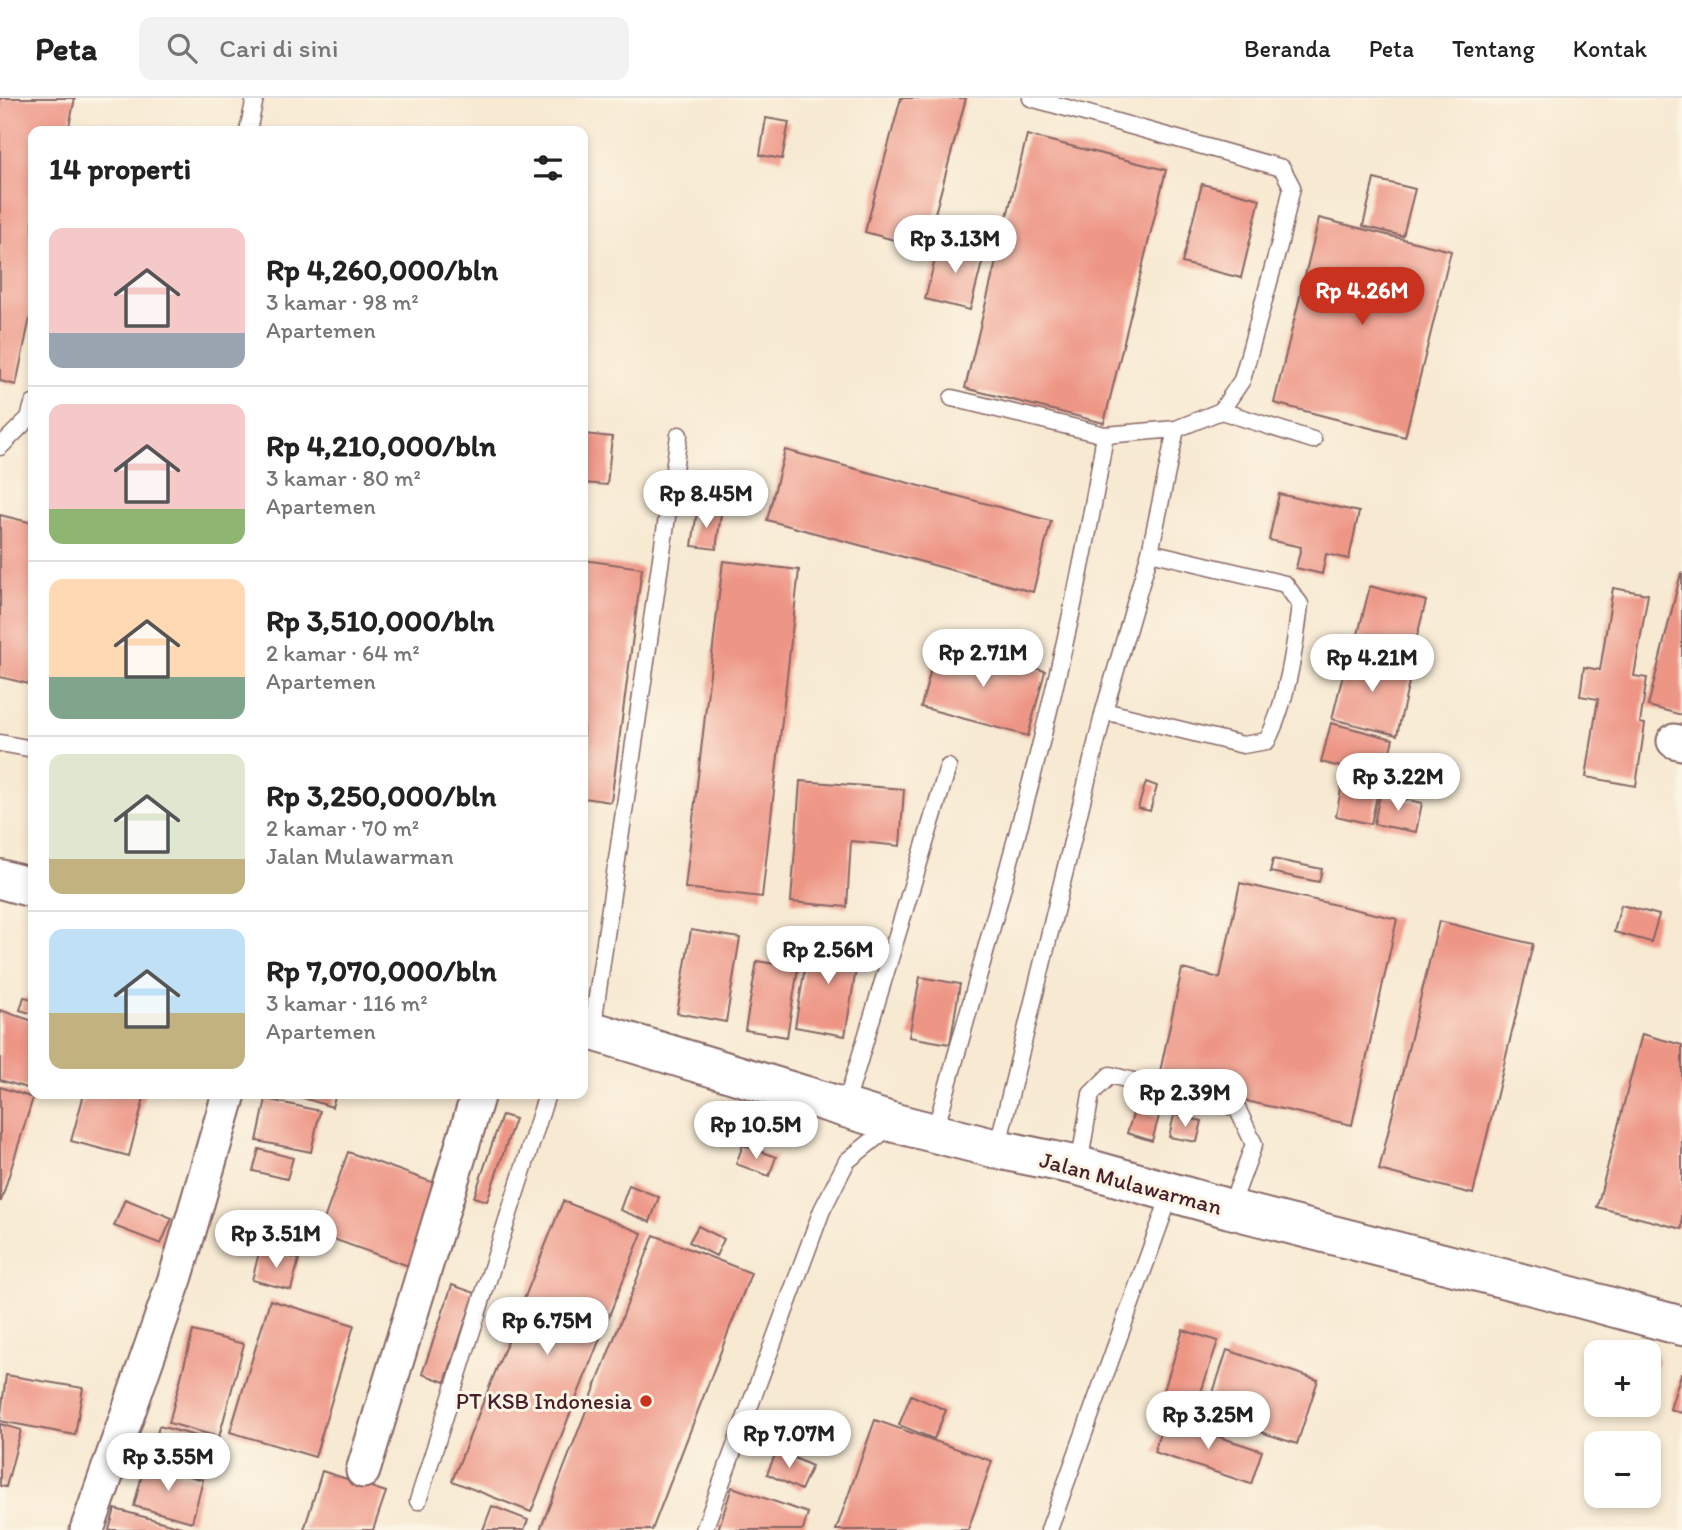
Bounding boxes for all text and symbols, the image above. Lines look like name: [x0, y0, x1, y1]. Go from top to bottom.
search box: [139, 17, 629, 80]
text: Peta: [35, 29, 97, 68]
icon: search: [163, 29, 201, 67]
text: Cari di sini: [219, 32, 338, 64]
text: Beranda: [1244, 34, 1331, 63]
text: Peta: [1369, 34, 1414, 63]
text: Tentang: [1452, 34, 1535, 63]
text: Kontak: [1573, 34, 1647, 63]
icon: filters: [529, 149, 567, 187]
text: 14 properti: [49, 150, 191, 187]
pin: Rp 3.13M: [883, 216, 1027, 275]
text: Rp 3.13M: [910, 224, 1000, 252]
text: Rp 4,260,000/bln: [266, 251, 498, 288]
icon: home: [105, 256, 189, 340]
pin: Rp 4.26M: [1290, 268, 1434, 327]
text: Rp 4.26M: [1315, 276, 1409, 304]
text: 3 kamar · 98 m²: [266, 288, 419, 316]
text: Apartemen: [266, 316, 376, 344]
text: Rp 4,210,000/bln: [266, 427, 496, 464]
icon: home: [105, 432, 189, 516]
text: 3 kamar · 80 m²: [266, 464, 421, 492]
pin: Rp 8.45M: [634, 470, 778, 530]
text: Rp 8.45M: [659, 479, 753, 507]
text: Apartemen: [266, 492, 376, 520]
text: Rp 3,510,000/bln: [266, 602, 495, 639]
icon: home: [105, 607, 189, 691]
pin: Rp 2.71M: [911, 630, 1055, 689]
pin: Rp 4.21M: [1300, 634, 1444, 694]
text: Rp 2.71M: [938, 638, 1028, 666]
text: 2 kamar · 64 m²: [266, 639, 420, 667]
text: Rp 4.21M: [1326, 643, 1418, 671]
text: Apartemen: [266, 667, 376, 695]
pin: Rp 3.22M: [1326, 754, 1470, 813]
text: Rp 3.22M: [1352, 762, 1444, 790]
text: Rp 3,250,000/bln: [266, 777, 497, 814]
icon: home: [105, 782, 189, 866]
text: 2 kamar · 70 m²: [266, 814, 419, 842]
text: Jalan Mulawarman: [266, 842, 454, 870]
pin: Rp 2.56M: [756, 926, 900, 986]
text: Rp 2.56M: [782, 935, 874, 963]
text: Rp 7,070,000/bln: [266, 952, 497, 989]
icon: home: [105, 957, 189, 1041]
text: 3 kamar · 116 m²: [266, 989, 428, 1017]
text: Apartemen: [266, 1017, 376, 1045]
pin: Rp 2.39M: [1113, 1070, 1257, 1129]
text: Rp 2.39M: [1139, 1078, 1231, 1106]
pin: Rp 10.5M: [684, 1102, 828, 1161]
text: Rp 10.5M: [710, 1110, 802, 1138]
street label: Jalan Mulawarman: [1037, 1145, 1225, 1221]
pin: Rp 3.51M: [204, 1210, 348, 1270]
text: Rp 3.51M: [231, 1219, 321, 1247]
pin: Rp 6.75M: [475, 1298, 619, 1357]
text: Rp 6.75M: [502, 1306, 592, 1334]
map controls: [1584, 1340, 1661, 1508]
button: +: [1584, 1340, 1661, 1417]
place label: PT KSB Indonesia: [456, 1387, 632, 1415]
pin: Rp 3.25M: [1136, 1392, 1280, 1451]
marker: PT KSB Indonesia: [638, 1393, 654, 1409]
text: Rp 3.25M: [1162, 1400, 1254, 1428]
pin: Rp 7.07M: [717, 1410, 861, 1470]
text: Rp 7.07M: [743, 1419, 835, 1447]
button: −: [1584, 1431, 1661, 1508]
pin: Rp 3.55M: [96, 1434, 240, 1493]
text: Rp 3.55M: [122, 1442, 214, 1470]

